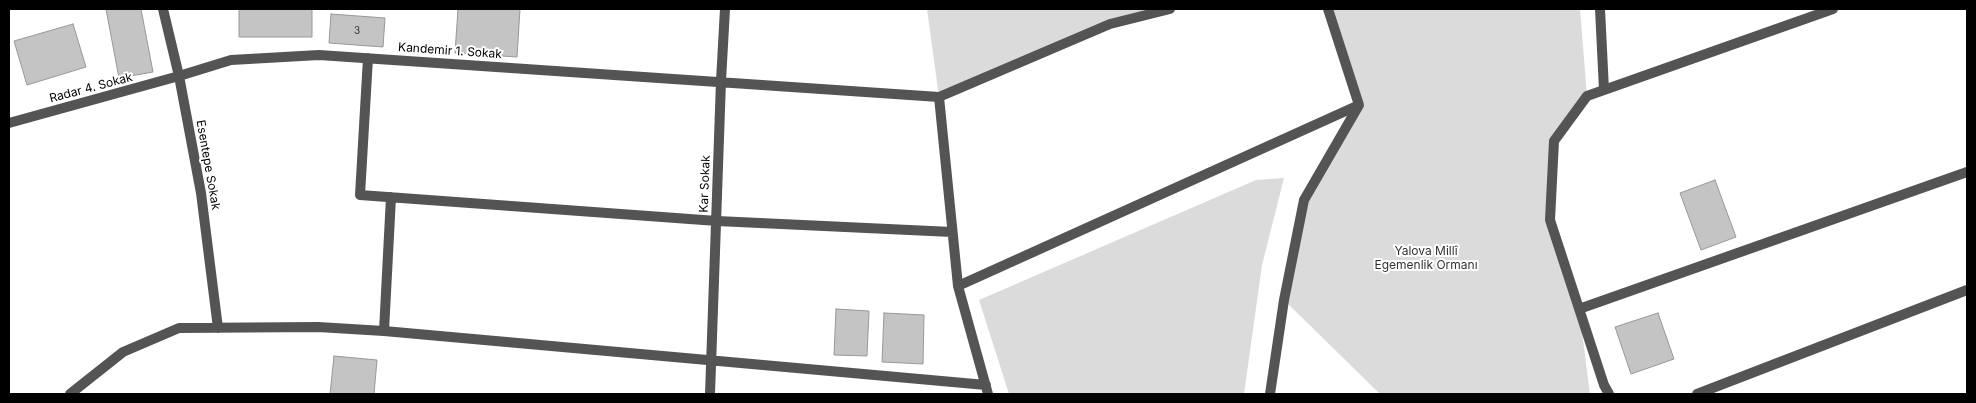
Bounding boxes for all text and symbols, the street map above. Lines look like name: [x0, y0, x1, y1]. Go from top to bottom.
house number: 3: [354, 25, 360, 37]
street label: Kandemir 1. Sokak: [398, 40, 502, 62]
street label: Radar 4. Sokak: [48, 70, 134, 106]
street label: Esentepe Sokak: [193, 119, 223, 211]
street label: Kar Sokak: [697, 155, 713, 213]
park label: Yalova Millî Egemenlik Ormanı: [1374, 244, 1478, 272]

